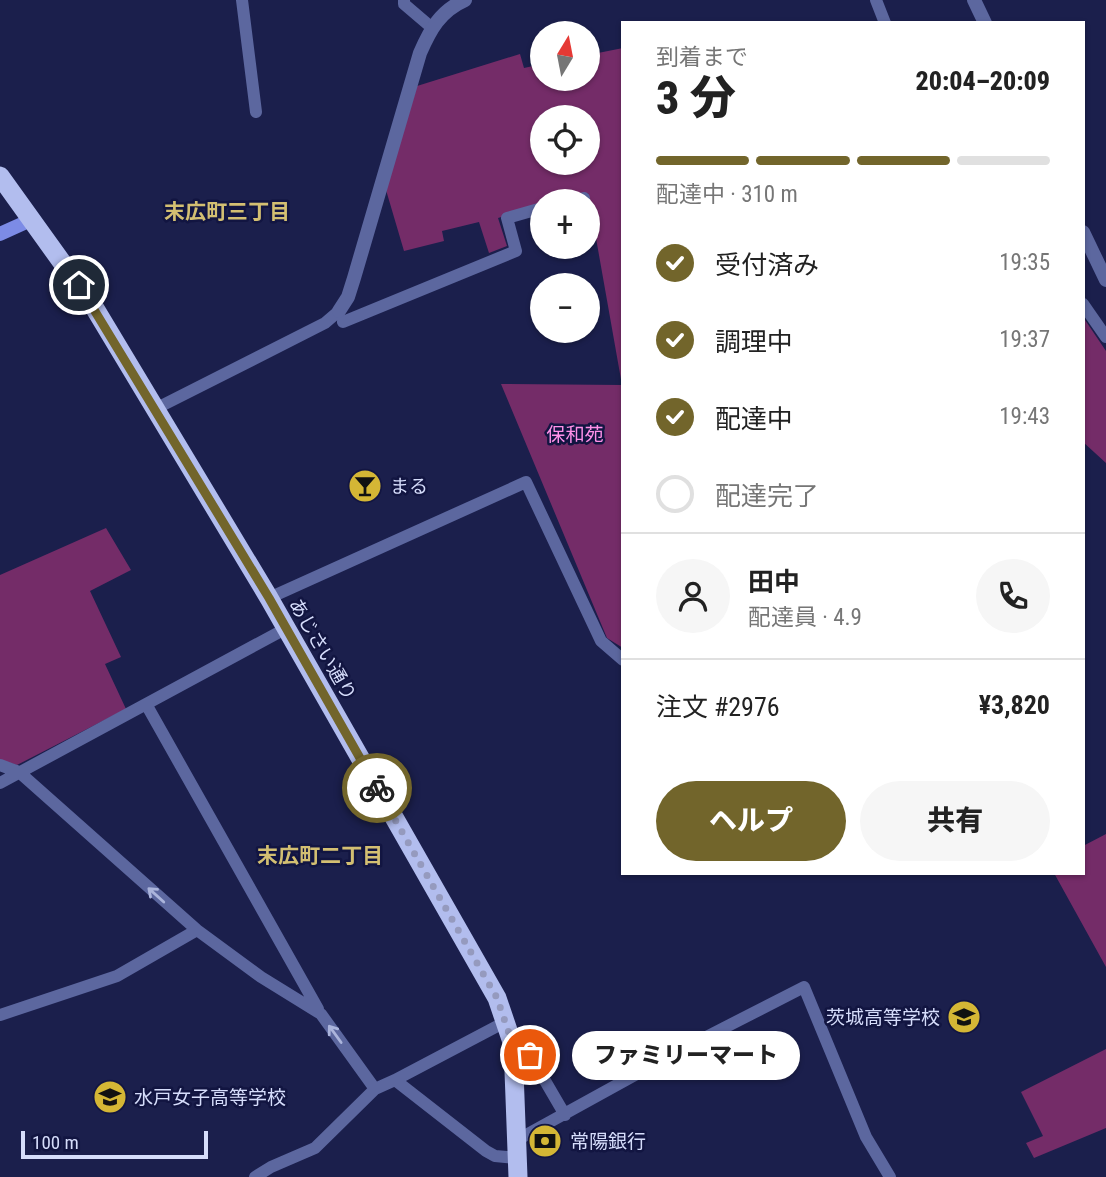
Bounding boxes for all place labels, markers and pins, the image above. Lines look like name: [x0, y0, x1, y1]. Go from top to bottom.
pin: [49, 255, 109, 315]
bar icon: まる: [346, 467, 384, 505]
place label: まる: [390, 475, 428, 498]
school or university icon: 茨城高等学校: [945, 998, 983, 1036]
place label: 茨城高等学校: [826, 1006, 940, 1029]
pin: [500, 1025, 560, 1085]
callout: ファミリーマート: [572, 1030, 800, 1080]
school or university icon: 水戸女子高等学校: [91, 1078, 129, 1116]
place label: 水戸女子高等学校: [134, 1086, 286, 1109]
bank icon: 常陽銀行: [526, 1122, 564, 1160]
place label: 常陽銀行: [570, 1130, 646, 1153]

